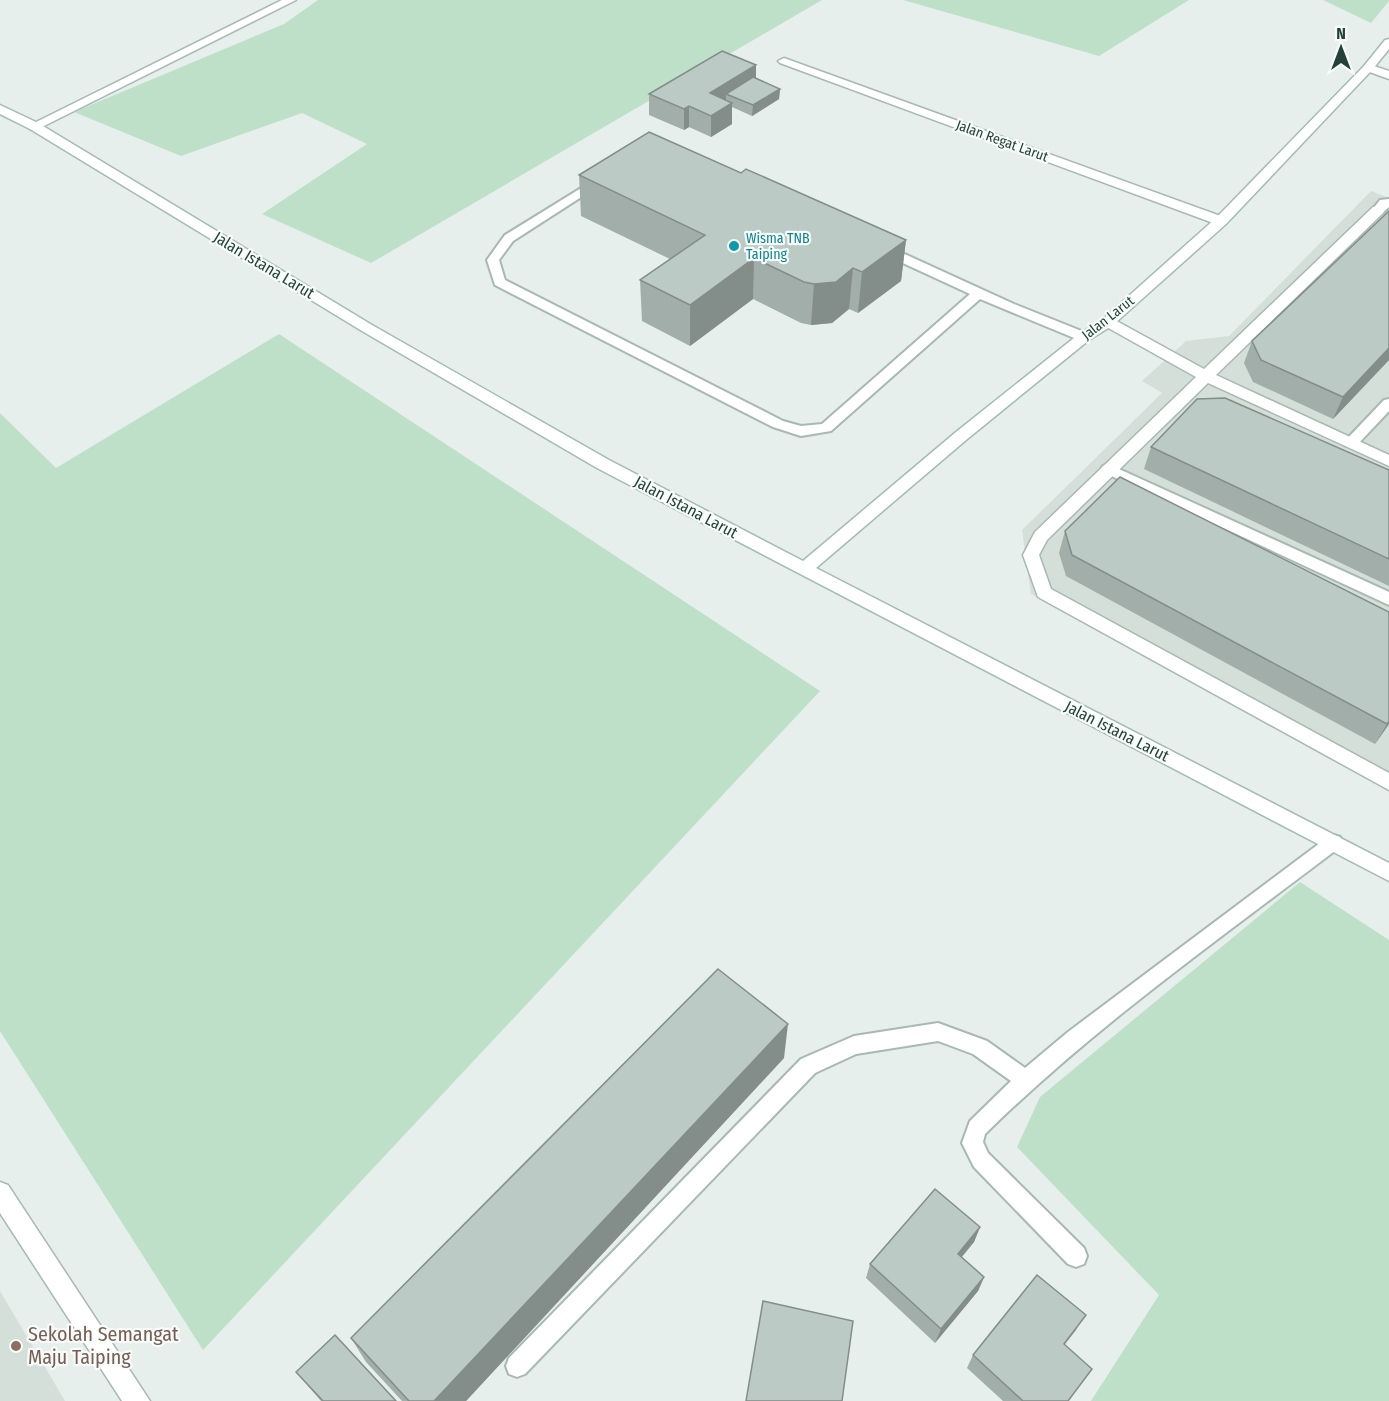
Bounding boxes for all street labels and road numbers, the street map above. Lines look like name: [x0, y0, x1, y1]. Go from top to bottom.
street label: Jalan Regat Larut: [954, 116, 1051, 166]
street label: Jalan Istana Larut: [210, 227, 319, 303]
street label: Jalan Larut: [1079, 292, 1138, 344]
street label: Jalan Istana Larut: [631, 472, 742, 543]
street label: Jalan Istana Larut: [1062, 697, 1173, 766]

